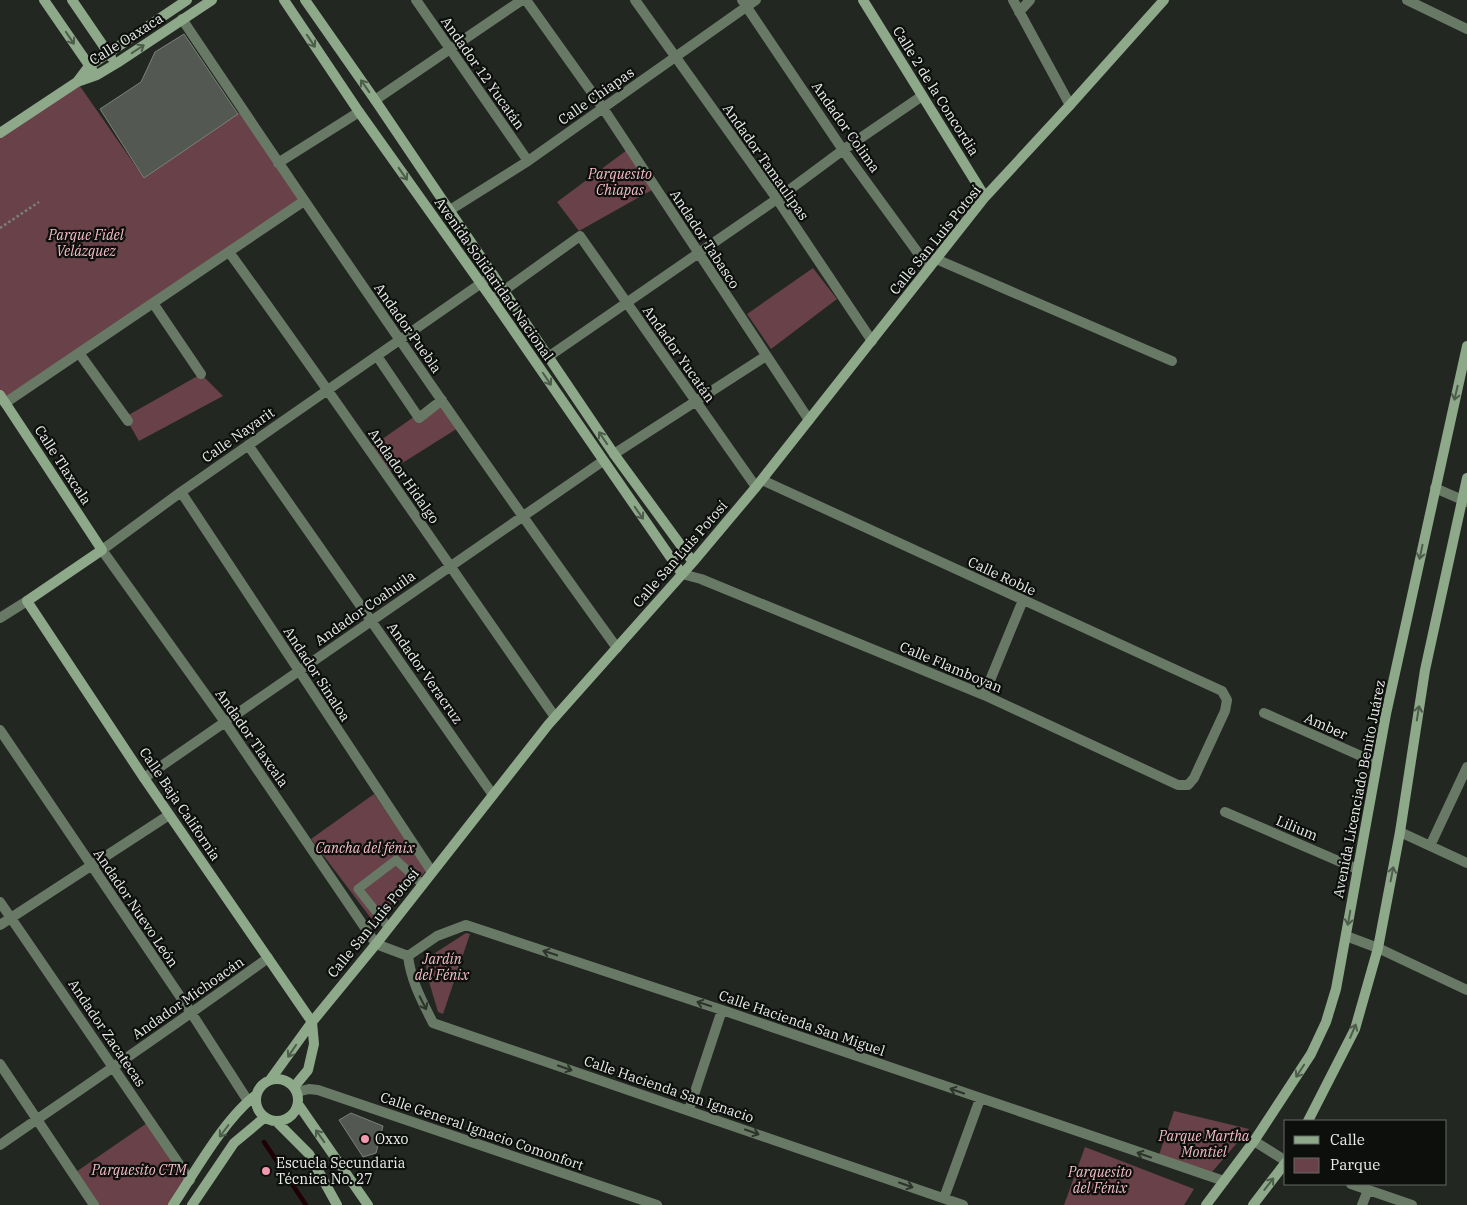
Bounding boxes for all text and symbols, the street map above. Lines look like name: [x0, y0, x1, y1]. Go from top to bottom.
street label: Calle Oaxaca: [86, 9, 167, 69]
street label: Andador 12 Yucatán: [437, 13, 529, 133]
street label: Calle 2 de la Concordia: [889, 23, 983, 159]
one-way arrow: [65, 31, 75, 45]
one-way arrow: [307, 33, 317, 47]
one-way arrow: [131, 44, 145, 54]
street label: Calle Chiapas: [554, 63, 638, 129]
street label: Andador Colima: [808, 78, 884, 176]
one-way arrow: [360, 79, 370, 93]
street label: Andador Tamaulipas: [719, 100, 813, 224]
park label: Parquesito Chiapas: [587, 165, 652, 199]
one-way arrow: [398, 167, 408, 181]
street label: Calle San Luis Potosí: [885, 182, 985, 298]
street label: Andador Tabasco: [666, 186, 744, 292]
street label: Avenida Solidaridad Nacional: [431, 194, 557, 364]
park label: Parque Fidel Velázquez: [47, 226, 125, 260]
street label: Andador Puebla: [370, 280, 446, 377]
street label: Andador Yucatán: [639, 302, 719, 406]
one-way arrow: [542, 372, 552, 386]
one-way arrow: [1451, 385, 1460, 401]
street label: Calle Nayarit: [198, 403, 278, 467]
street label: Calle Tlaxcala: [31, 422, 96, 508]
street label: Andador Hidalgo: [365, 425, 443, 527]
one-way arrow: [598, 431, 608, 445]
street label: Calle San Luis Potosí: [629, 497, 731, 611]
one-way arrow: [634, 506, 644, 520]
one-way arrow: [1416, 544, 1425, 560]
street label: Calle Roble: [965, 552, 1039, 600]
street label: Andador Coahuila: [311, 566, 419, 649]
street label: Andador Veracruz: [383, 619, 467, 727]
street label: Andador Sinaloa: [280, 623, 355, 725]
street label: Calle Flamboyan: [897, 637, 1005, 697]
street label: Avenida Licenciado Benito Juárez: [1329, 678, 1389, 900]
street label: Andador Tlaxcala: [211, 685, 293, 791]
one-way arrow: [1413, 705, 1423, 721]
street label: Amber: [1302, 709, 1351, 744]
street label: Calle Baja California: [135, 744, 225, 864]
street label: Lilium: [1274, 811, 1320, 845]
park label: Cancha del fénix: [315, 839, 416, 857]
street label: Andador Nuevo León: [90, 845, 182, 971]
street label: Calle San Luis Potosí: [323, 865, 423, 981]
one-way arrow: [1388, 866, 1398, 882]
one-way arrow: [1344, 909, 1354, 925]
one-way arrow: [542, 947, 558, 957]
park label: Jardín del Fénix: [415, 950, 470, 984]
street label: Andador Michoacán: [129, 953, 248, 1043]
street label: Andador Zacatecas: [64, 976, 150, 1090]
street label: Calle Hacienda San Miguel: [717, 986, 887, 1060]
one-way arrow: [418, 995, 428, 1010]
one-way arrow: [697, 998, 713, 1008]
one-way arrow: [1349, 1024, 1359, 1039]
one-way arrow: [287, 1044, 297, 1058]
street label: Calle Hacienda San Ignacio: [582, 1051, 756, 1127]
one-way arrow: [1295, 1063, 1305, 1077]
one-way arrow: [557, 1064, 573, 1073]
one-way arrow: [950, 1086, 965, 1095]
street label: Calle General Ignacio Comonfort: [378, 1088, 586, 1174]
legend: [1284, 1120, 1447, 1185]
one-way arrow: [218, 1124, 229, 1137]
one-way arrow: [744, 1127, 760, 1137]
park label: Parque Martha Montiel: [1158, 1127, 1250, 1161]
one-way arrow: [315, 1129, 325, 1143]
place label: Oxxo: [375, 1130, 408, 1148]
text: Calle: [1330, 1130, 1365, 1149]
marker: Oxxo: [359, 1133, 371, 1145]
one-way arrow: [1136, 1149, 1152, 1159]
place label: Escuela Secundaria Técnica No. 27: [276, 1154, 406, 1188]
text: Parque: [1330, 1155, 1380, 1174]
park label: Parquesito CTM: [91, 1161, 188, 1179]
park label: Parquesito del Fénix: [1067, 1163, 1132, 1197]
marker: Escuela Secundaria Técnica No. 27: [260, 1165, 272, 1177]
one-way arrow: [1264, 1178, 1275, 1191]
one-way arrow: [897, 1181, 913, 1190]

